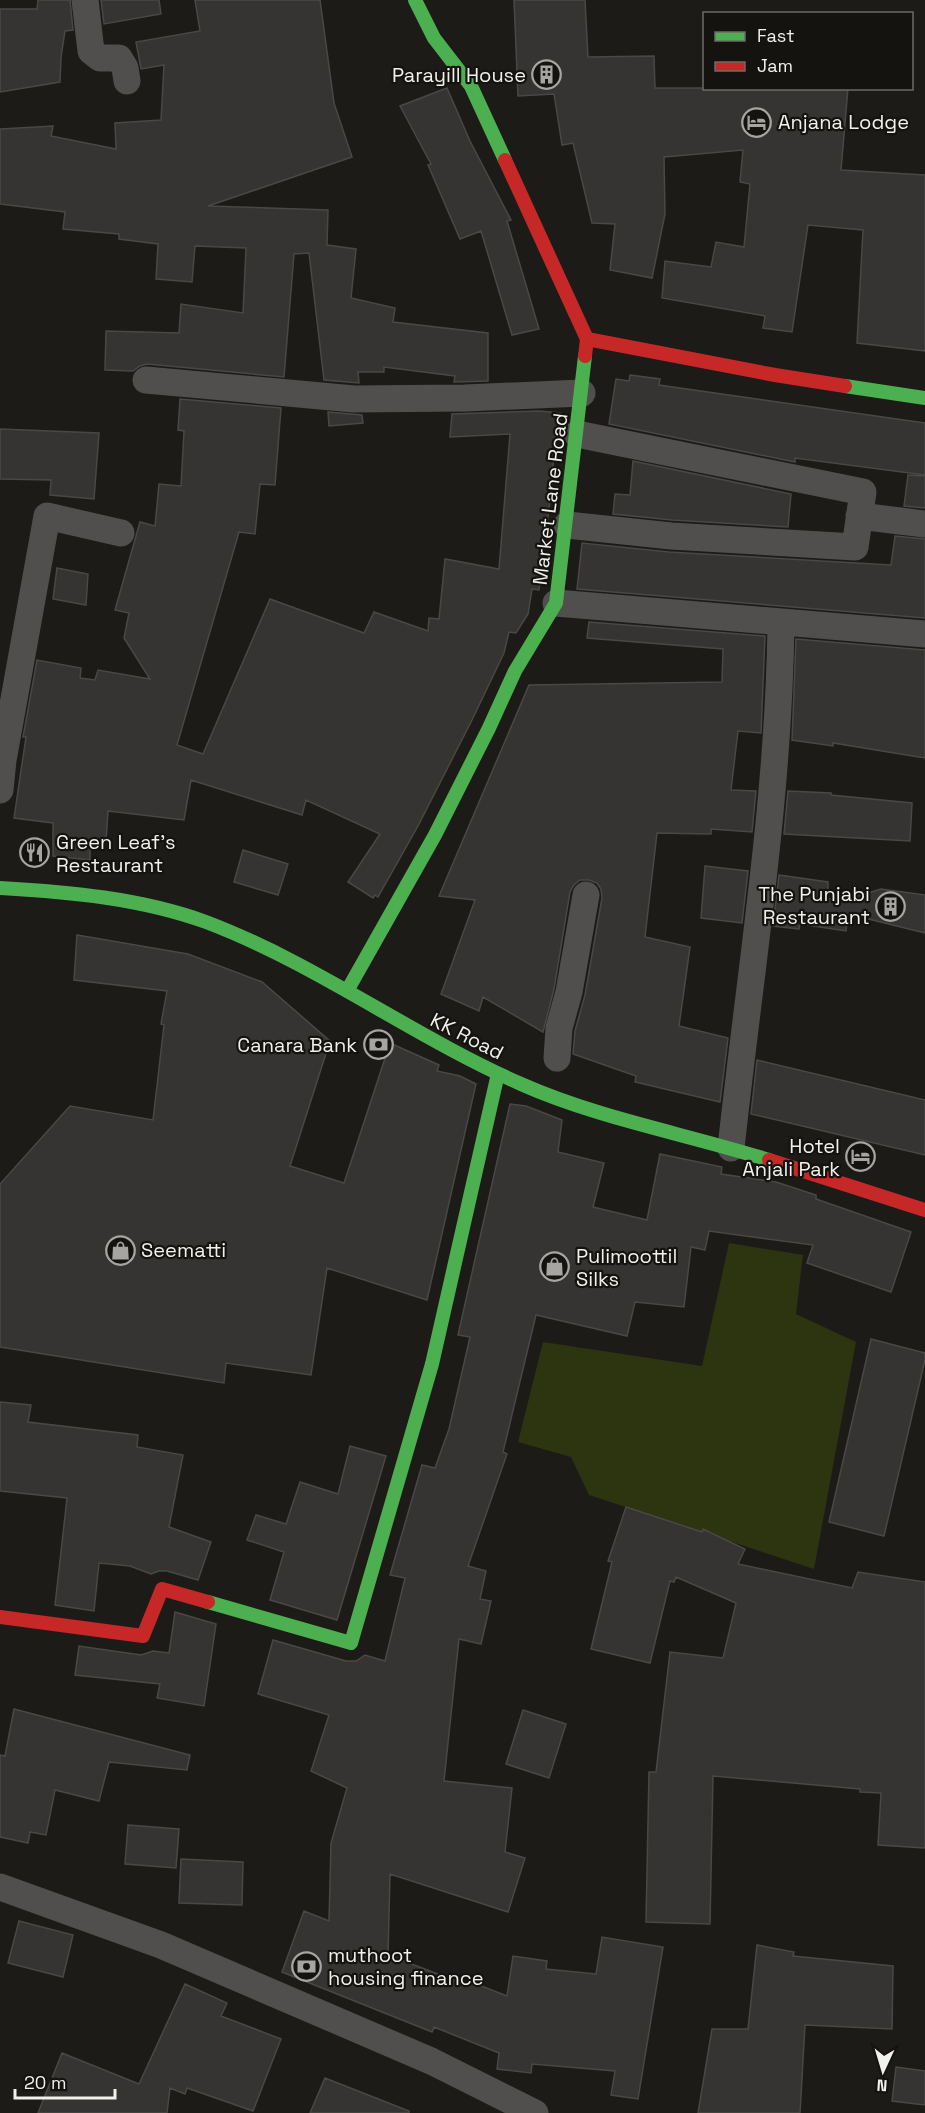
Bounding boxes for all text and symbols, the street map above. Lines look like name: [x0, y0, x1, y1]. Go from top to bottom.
legend: [703, 12, 913, 90]
text: Fast: [757, 24, 794, 47]
text: Jam: [757, 54, 793, 77]
building icon: Parayill House: [531, 59, 563, 91]
place label: Parayill House: [392, 62, 526, 88]
hotel icon: Anjana Lodge: [741, 106, 773, 138]
place label: Anjana Lodge: [778, 109, 909, 135]
street label: Market Lane Road: [527, 412, 573, 586]
place label: Green Leaf's Restaurant: [56, 829, 176, 878]
restaurant icon: Green Leaf's Restaurant: [19, 837, 51, 869]
place label: The Punjabi Restaurant: [758, 881, 870, 930]
building icon: The Punjabi Restaurant: [875, 890, 907, 922]
street label: KK Road: [426, 1007, 508, 1065]
bank icon: Canara Bank: [362, 1029, 394, 1061]
place label: Canara Bank: [237, 1032, 357, 1058]
place label: Hotel Anjali Park: [742, 1133, 840, 1182]
hotel icon: Hotel Anjali Park: [845, 1141, 877, 1173]
shop icon: Seematti: [104, 1234, 136, 1266]
place label: Seematti: [141, 1237, 226, 1263]
place label: Pulimoottil Silks: [576, 1243, 677, 1292]
shop icon: Pulimoottil Silks: [539, 1251, 571, 1283]
place label: muthoot housing finance: [328, 1942, 484, 1991]
bank icon: muthoot housing finance: [291, 1951, 323, 1983]
north arrow: [853, 2041, 913, 2101]
scale bar: [15, 2062, 116, 2100]
text: 20 m: [24, 2071, 67, 2094]
text: N: [876, 2075, 888, 2096]

